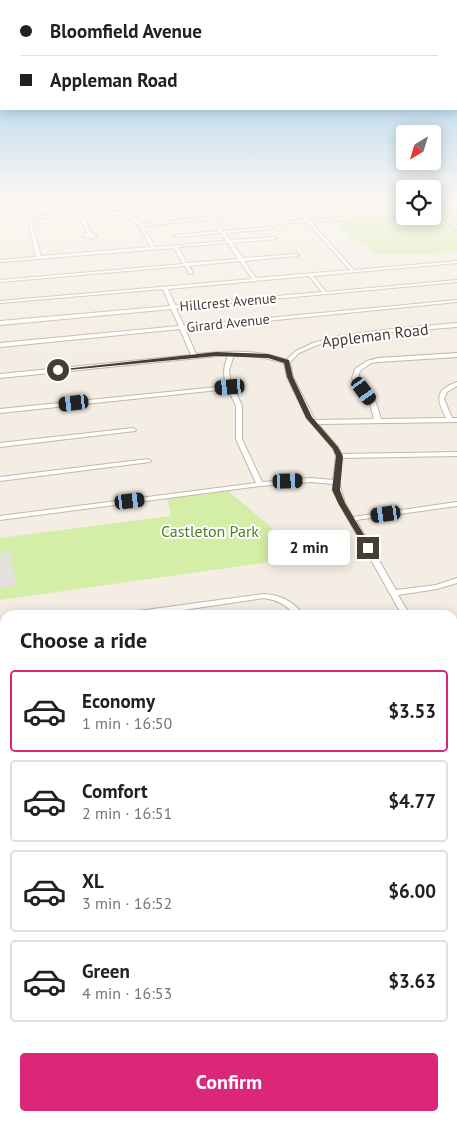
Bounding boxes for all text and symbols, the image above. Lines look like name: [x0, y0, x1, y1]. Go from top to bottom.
text: Bloomfield Avenue: [50, 19, 202, 43]
text: Appleman Road: [50, 68, 178, 92]
north arrow: [396, 125, 441, 170]
map controls: [396, 125, 441, 225]
button: locate: [396, 180, 441, 225]
street label: Hillcrest Avenue: [179, 289, 277, 315]
street label: Girard Avenue: [186, 310, 270, 336]
street label: Appleman Road: [321, 319, 429, 351]
route start: [47, 359, 69, 381]
car: [349, 374, 378, 408]
car: [214, 378, 245, 396]
car: [58, 394, 89, 412]
car: [272, 473, 303, 489]
car: [114, 492, 145, 510]
car: [370, 504, 401, 524]
park label: Castleton Park: [161, 521, 259, 541]
callout: 2 min: [268, 530, 350, 566]
text: 2 min: [289, 537, 329, 557]
route end: [357, 537, 379, 559]
text: Choose a ride: [20, 626, 147, 654]
icon: car: [22, 689, 67, 734]
text: Economy: [82, 689, 155, 713]
text: $3.53: [388, 699, 436, 723]
text: 1 min · 16:50: [82, 713, 172, 733]
icon: car: [22, 779, 67, 824]
text: Comfort: [82, 779, 148, 803]
text: $4.77: [388, 789, 436, 813]
text: 2 min · 16:51: [82, 803, 172, 823]
icon: car: [22, 869, 67, 914]
text: XL: [82, 869, 104, 893]
text: $6.00: [388, 879, 436, 903]
text: 3 min · 16:52: [82, 893, 172, 913]
icon: car: [22, 959, 67, 1004]
text: Green: [82, 959, 130, 983]
text: $3.63: [388, 969, 436, 993]
text: 4 min · 16:53: [82, 983, 172, 1003]
button: Confirm: [20, 1053, 438, 1111]

